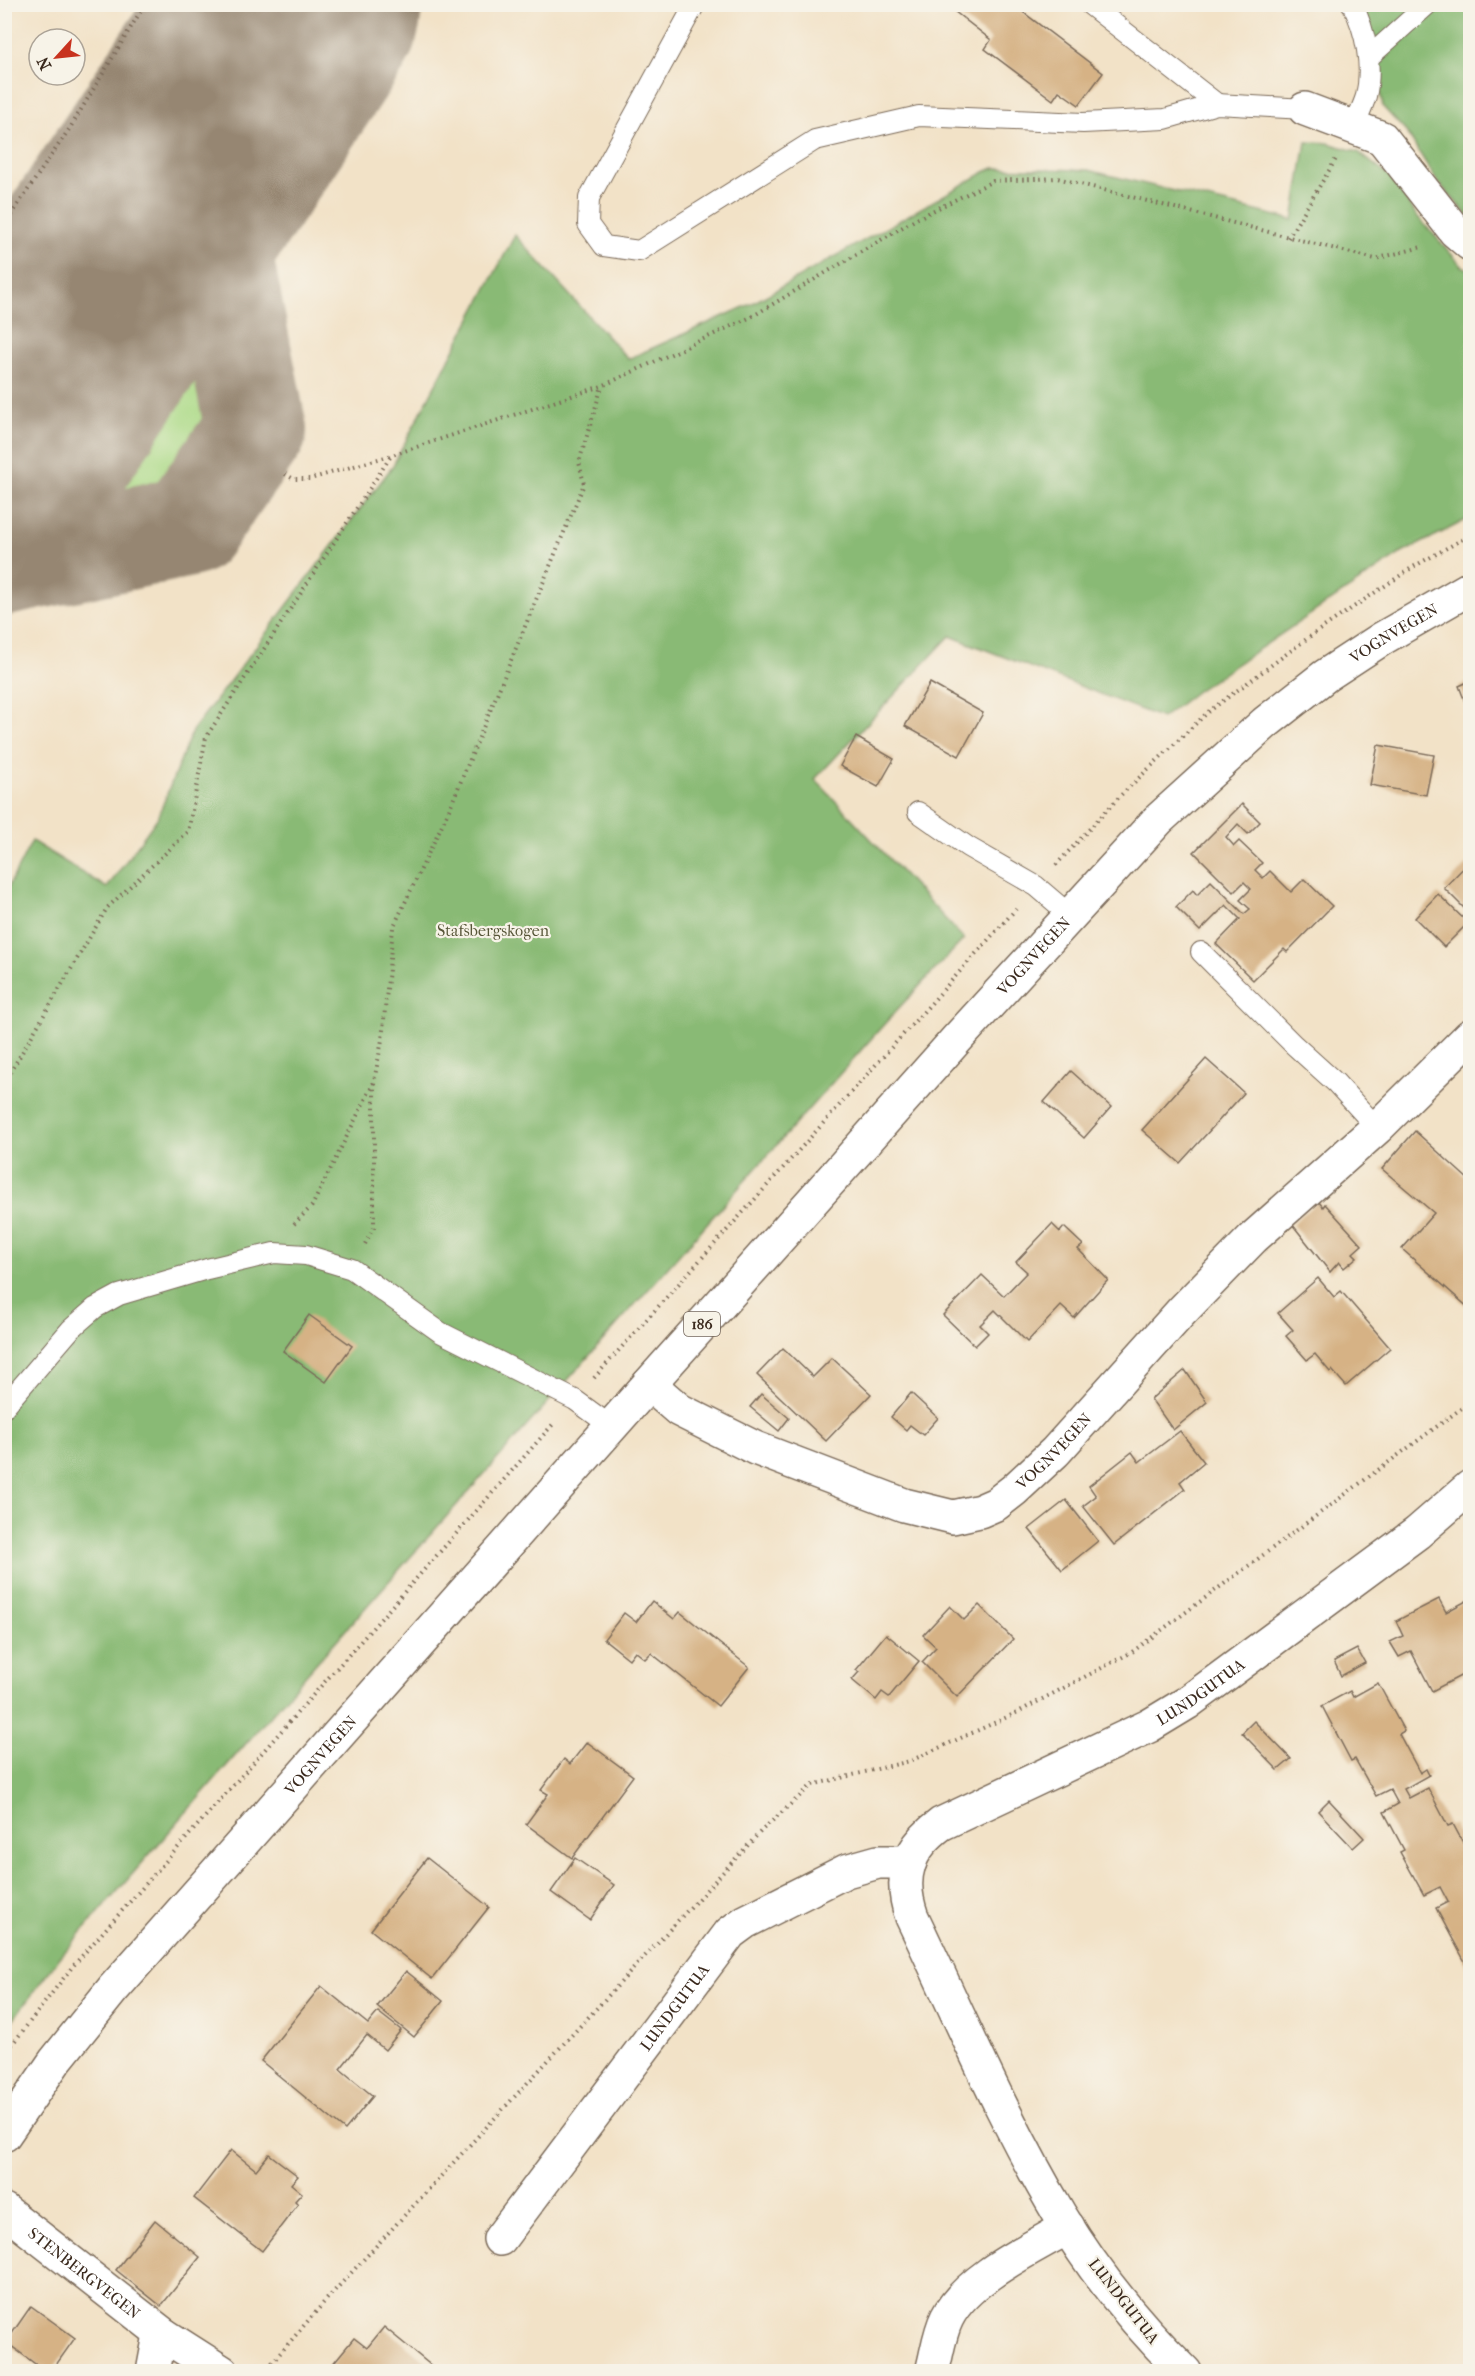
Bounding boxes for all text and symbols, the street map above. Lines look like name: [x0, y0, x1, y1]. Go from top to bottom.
north arrow: [27, 27, 87, 87]
text: N: [32, 53, 55, 73]
street label: VOGNVEGEN: [1345, 599, 1441, 667]
street label: VOGNVEGEN: [992, 913, 1074, 1000]
park label: Stafsbergskogen: [437, 921, 550, 940]
road number: 186: [684, 1312, 720, 1336]
street label: VOGNVEGEN: [1011, 1409, 1095, 1494]
street label: LUNDGUTUA: [1153, 1654, 1249, 1729]
street label: VOGNVEGEN: [280, 1711, 361, 1799]
street label: LUNDGUTUA: [636, 1960, 713, 2054]
street label: STENBERGVEGEN: [25, 2223, 144, 2322]
street label: LUNDGUTUA: [1085, 2254, 1164, 2348]

